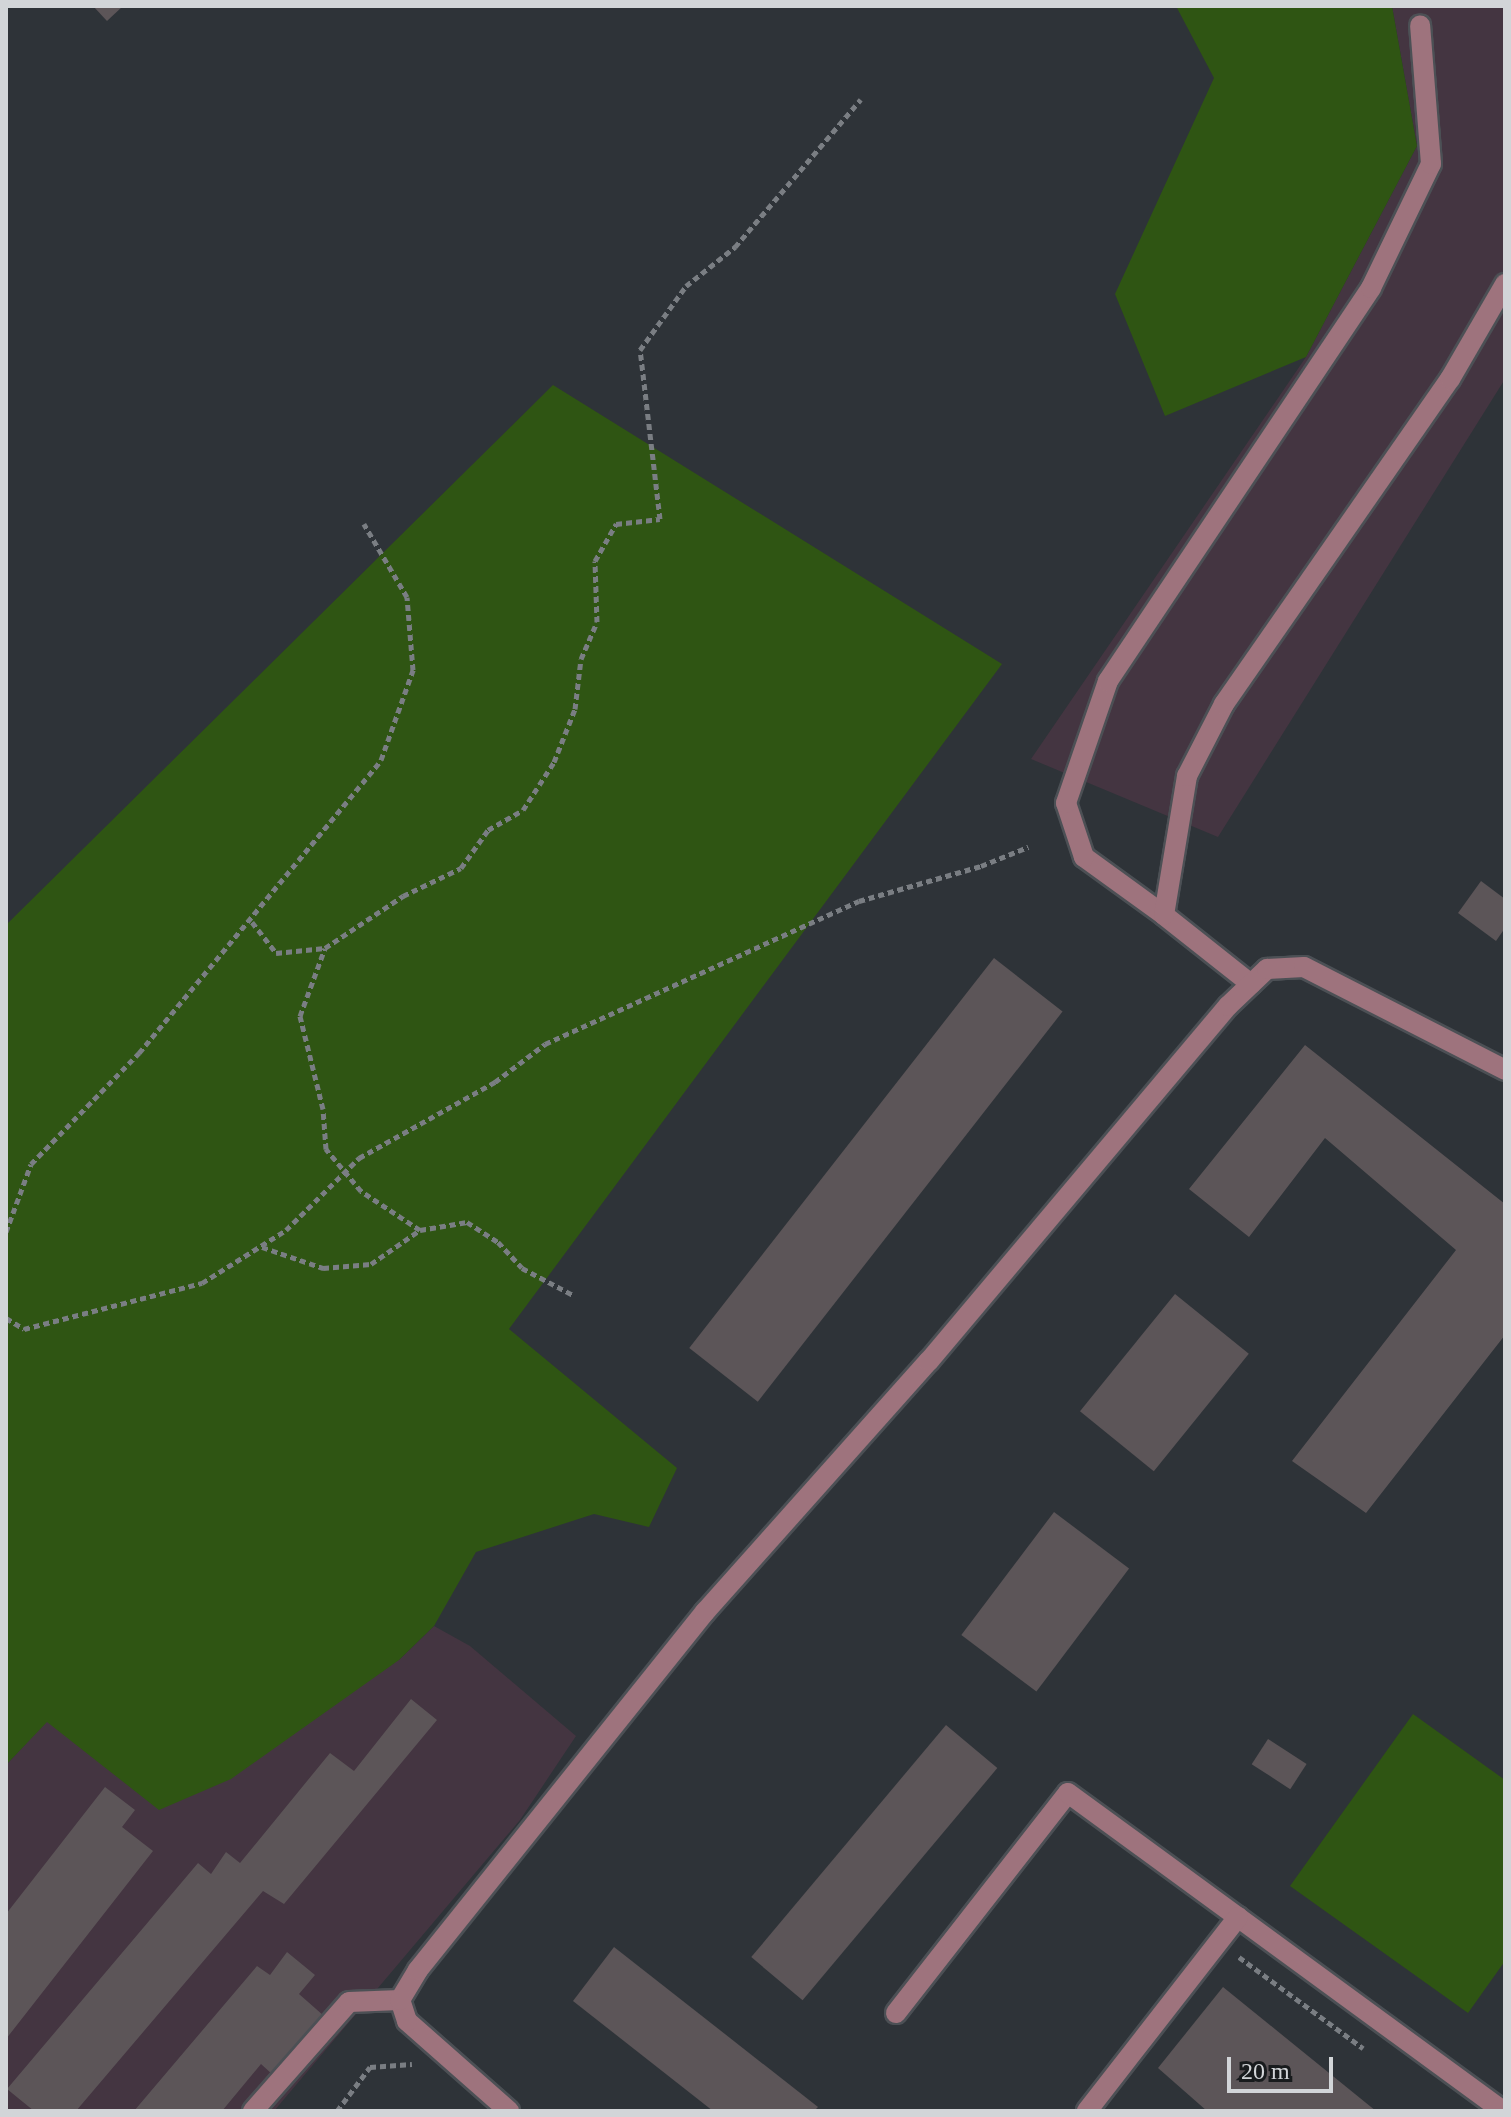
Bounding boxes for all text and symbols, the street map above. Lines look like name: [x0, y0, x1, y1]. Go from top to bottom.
scale bar: [1231, 2041, 1337, 2091]
text: 20 m: [1241, 2058, 1290, 2084]

